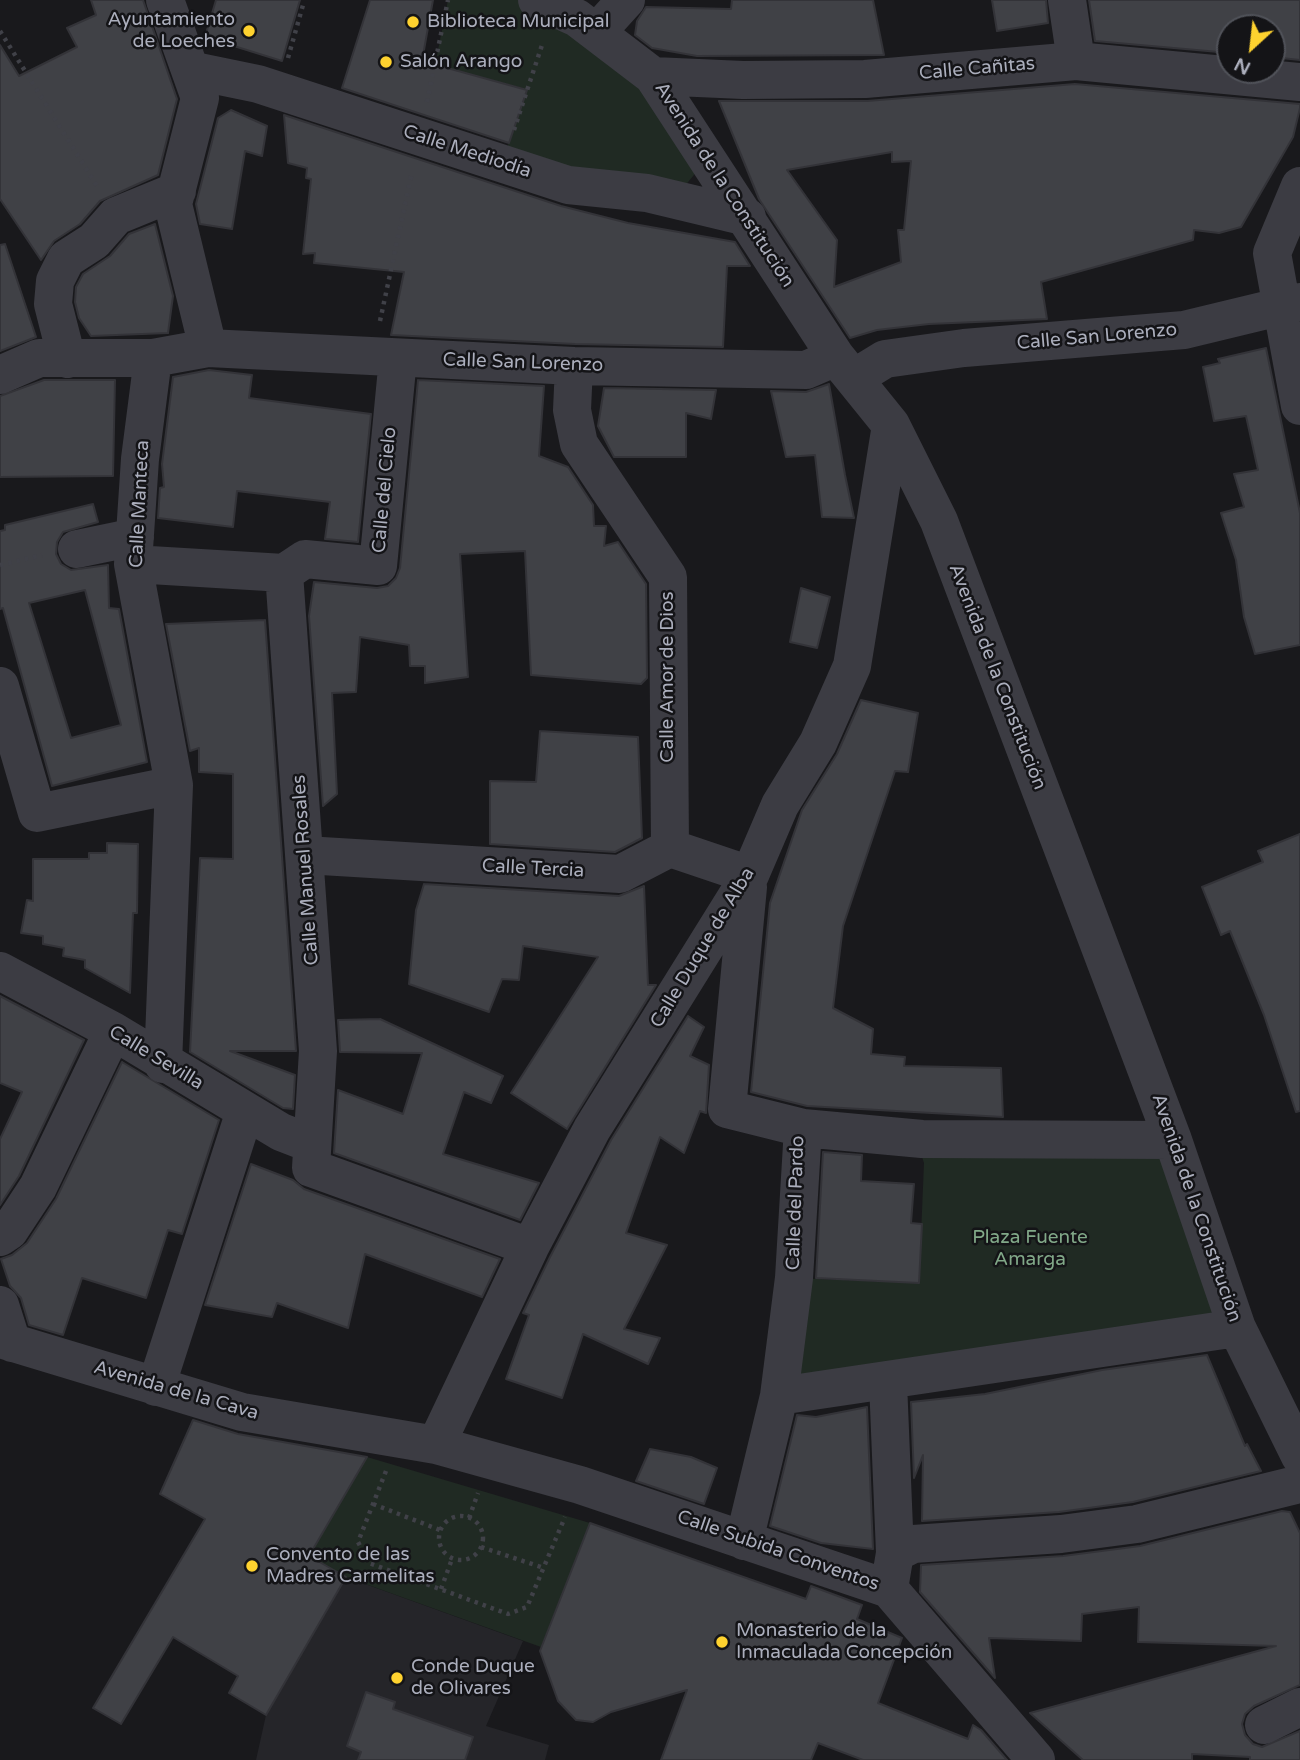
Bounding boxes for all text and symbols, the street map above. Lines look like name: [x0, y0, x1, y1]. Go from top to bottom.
place label: Ayuntamiento de Loeches: [108, 9, 235, 53]
place label: Biblioteca Municipal: [427, 11, 610, 33]
marker: Biblioteca Municipal: [405, 14, 421, 30]
north arrow: [1216, 14, 1286, 84]
marker: Ayuntamiento de Loeches: [241, 23, 257, 39]
place label: Salón Arango: [400, 51, 522, 73]
street label: Calle Cañitas: [918, 53, 1036, 85]
text: N: [1231, 53, 1254, 79]
marker: Salón Arango: [378, 54, 394, 70]
street label: Avenida de la Constitución: [649, 78, 799, 292]
street label: Calle Mediodía: [400, 121, 534, 183]
street label: Calle San Lorenzo: [1016, 319, 1178, 355]
street label: Calle San Lorenzo: [442, 349, 604, 377]
street label: Calle del Cielo: [368, 426, 402, 554]
street label: Calle Manteca: [125, 439, 155, 569]
street label: Avenida de la Constitución: [943, 561, 1051, 793]
street label: Calle Amor de Dios: [657, 591, 679, 763]
street label: Calle Manuel Rosales: [288, 774, 324, 966]
street label: Calle Tercia: [481, 855, 585, 883]
street label: Calle Duque de Alba: [646, 864, 760, 1032]
street label: Calle Sevilla: [105, 1021, 207, 1095]
street label: Avenida de la Constitución: [1146, 1091, 1246, 1325]
street label: Calle del Pardo: [782, 1135, 810, 1271]
park label: Plaza Fuente Amarga: [972, 1227, 1088, 1271]
street label: Avenida de la Cava: [91, 1357, 261, 1425]
street label: Calle Subida Conventos: [674, 1506, 882, 1596]
place label: Convento de las Madres Carmelitas: [266, 1544, 435, 1588]
marker: Convento de las Madres Carmelitas: [244, 1558, 260, 1574]
place label: Monasterio de la Inmaculada Concepción: [736, 1620, 952, 1664]
marker: Monasterio de la Inmaculada Concepción: [714, 1634, 730, 1650]
place label: Conde Duque de Olivares: [411, 1656, 535, 1700]
marker: Conde Duque de Olivares: [389, 1670, 405, 1686]

